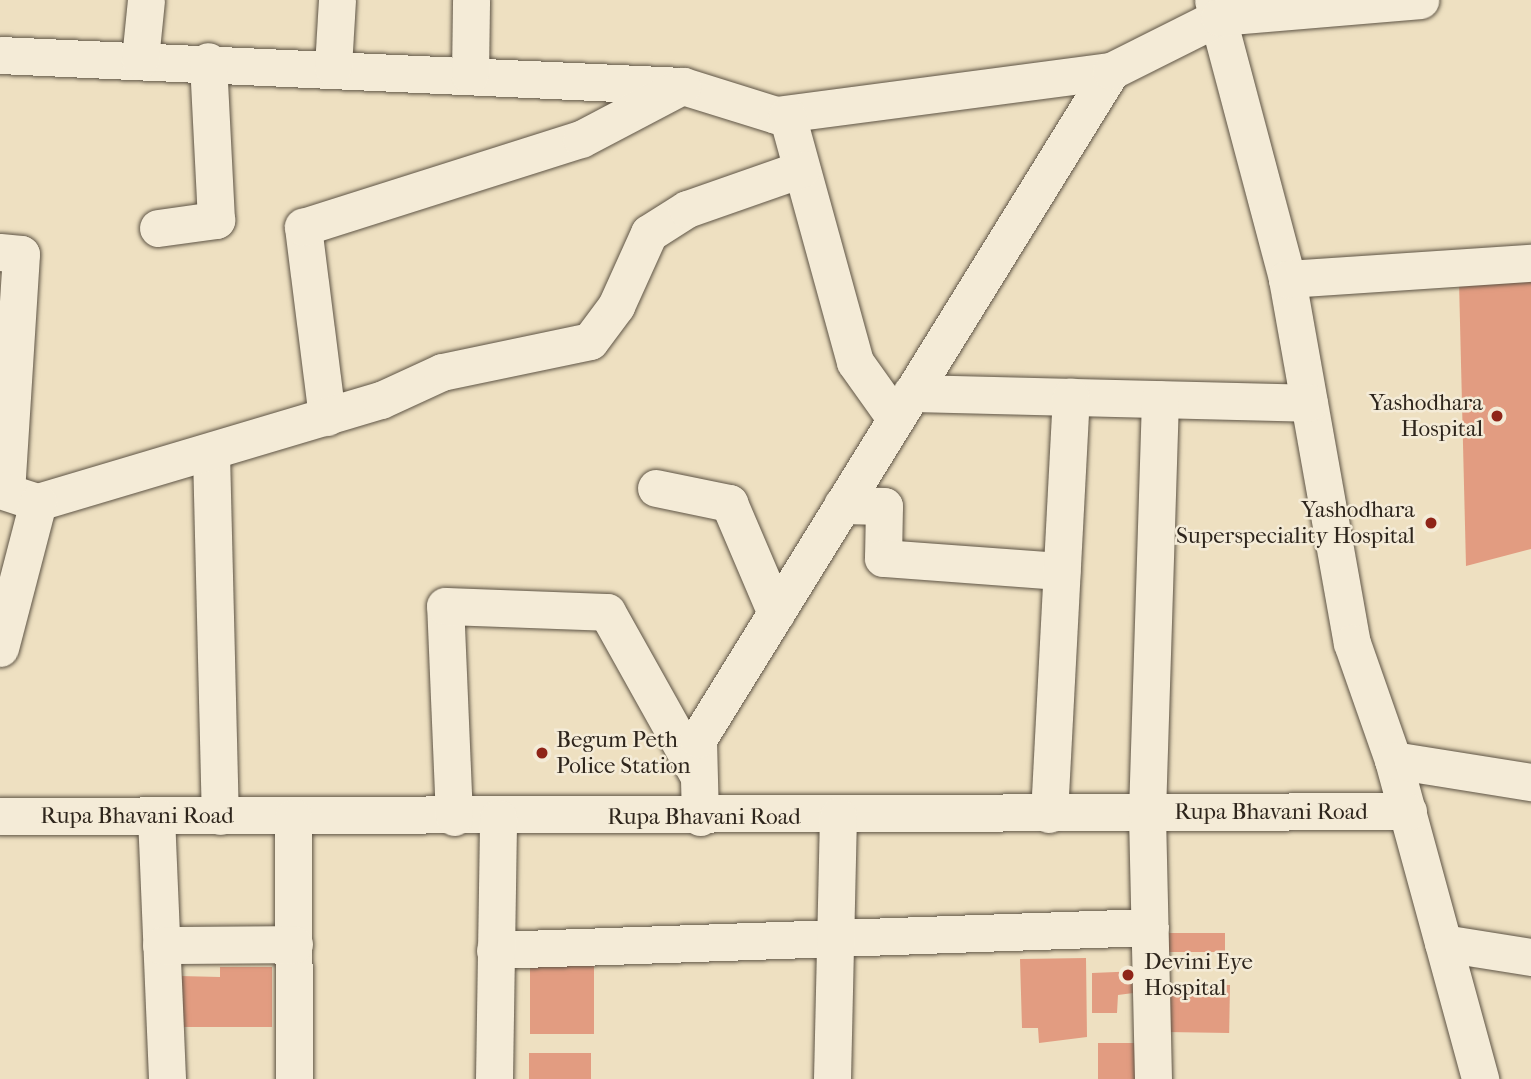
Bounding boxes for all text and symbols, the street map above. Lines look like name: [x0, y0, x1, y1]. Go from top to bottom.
place label: Yashodhara Hospital: [1369, 389, 1483, 443]
marker: Yashodhara Hospital: [1489, 408, 1505, 424]
place label: Yashodhara Superspeciality Hospital: [1176, 496, 1415, 550]
marker: Yashodhara Superspeciality Hospital: [1421, 513, 1441, 533]
place label: Begum Peth Police Station: [556, 726, 691, 780]
marker: Begum Peth Police Station: [534, 745, 550, 761]
street label: Rupa Bhavani Road: [1174, 798, 1368, 826]
street label: Rupa Bhavani Road: [40, 802, 234, 830]
street label: Rupa Bhavani Road: [607, 803, 801, 831]
place label: Devini Eye Hospital: [1144, 948, 1253, 1002]
marker: Devini Eye Hospital: [1118, 965, 1138, 985]

